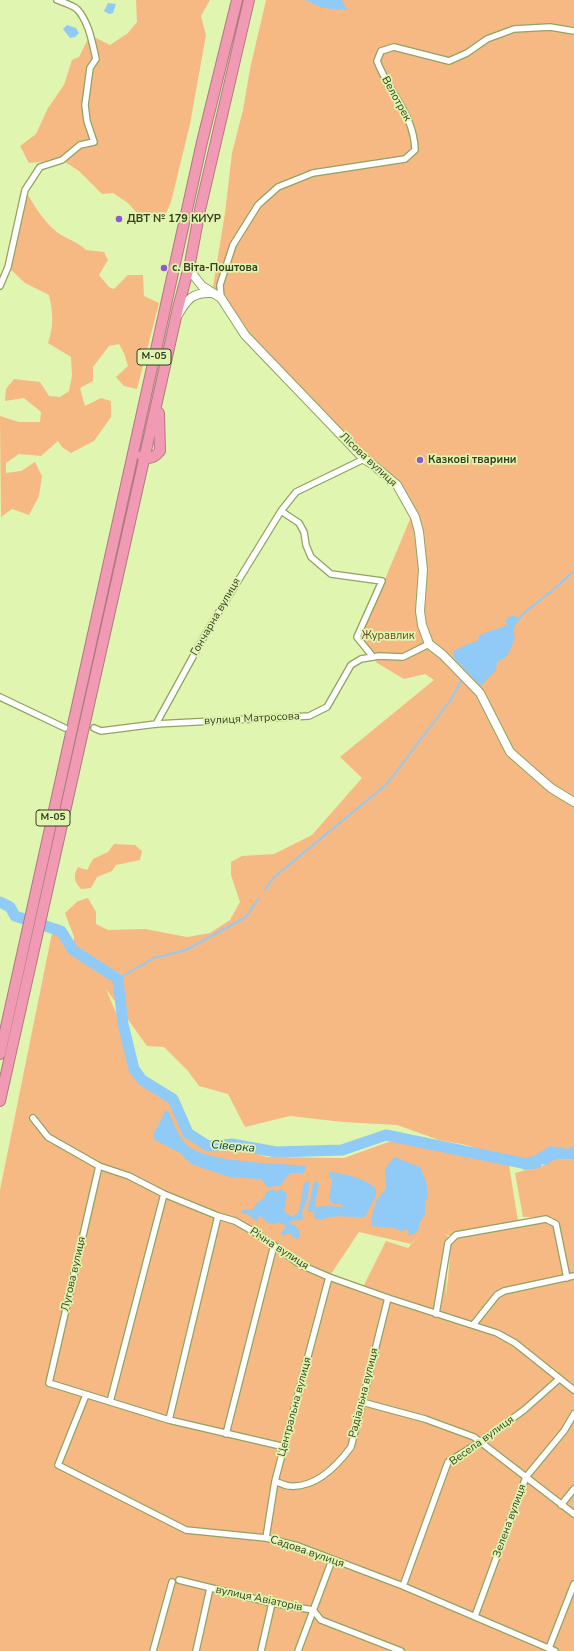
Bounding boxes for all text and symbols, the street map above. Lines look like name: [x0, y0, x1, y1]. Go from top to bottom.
street label: Велотрек: [378, 74, 414, 124]
place label: ДВТ № 179 КИУР: [127, 212, 221, 226]
marker: ДВТ № 179 КИУР: [114, 214, 124, 224]
place label: с. Віта-Поштова: [172, 261, 258, 275]
marker: с. Віта-Поштова: [159, 263, 169, 273]
road number: М-05: [137, 349, 171, 365]
street label: Лісова вулиця: [337, 430, 399, 490]
place label: Казкові тварини: [428, 453, 516, 467]
marker: Казкові тварини: [415, 455, 425, 465]
street label: Гончарна вулиця: [188, 576, 244, 658]
park label: Журавлик: [361, 629, 415, 643]
street label: вулиця Матросова: [204, 710, 300, 728]
road number: М-05: [36, 810, 70, 826]
water label: Сіверка: [210, 1138, 256, 1156]
street label: Річна вулиця: [247, 1225, 311, 1273]
street label: Лугова вулиця: [59, 1235, 89, 1313]
street label: Радіальна вулиця: [346, 1347, 382, 1439]
street label: Центральна вулиця: [275, 1356, 315, 1458]
street label: Весела вулиця: [447, 1413, 517, 1469]
street label: Зелена вулиця: [491, 1482, 529, 1560]
street label: Садова вулиця: [268, 1533, 346, 1571]
street label: вулиця Авіаторів: [214, 1583, 304, 1615]

